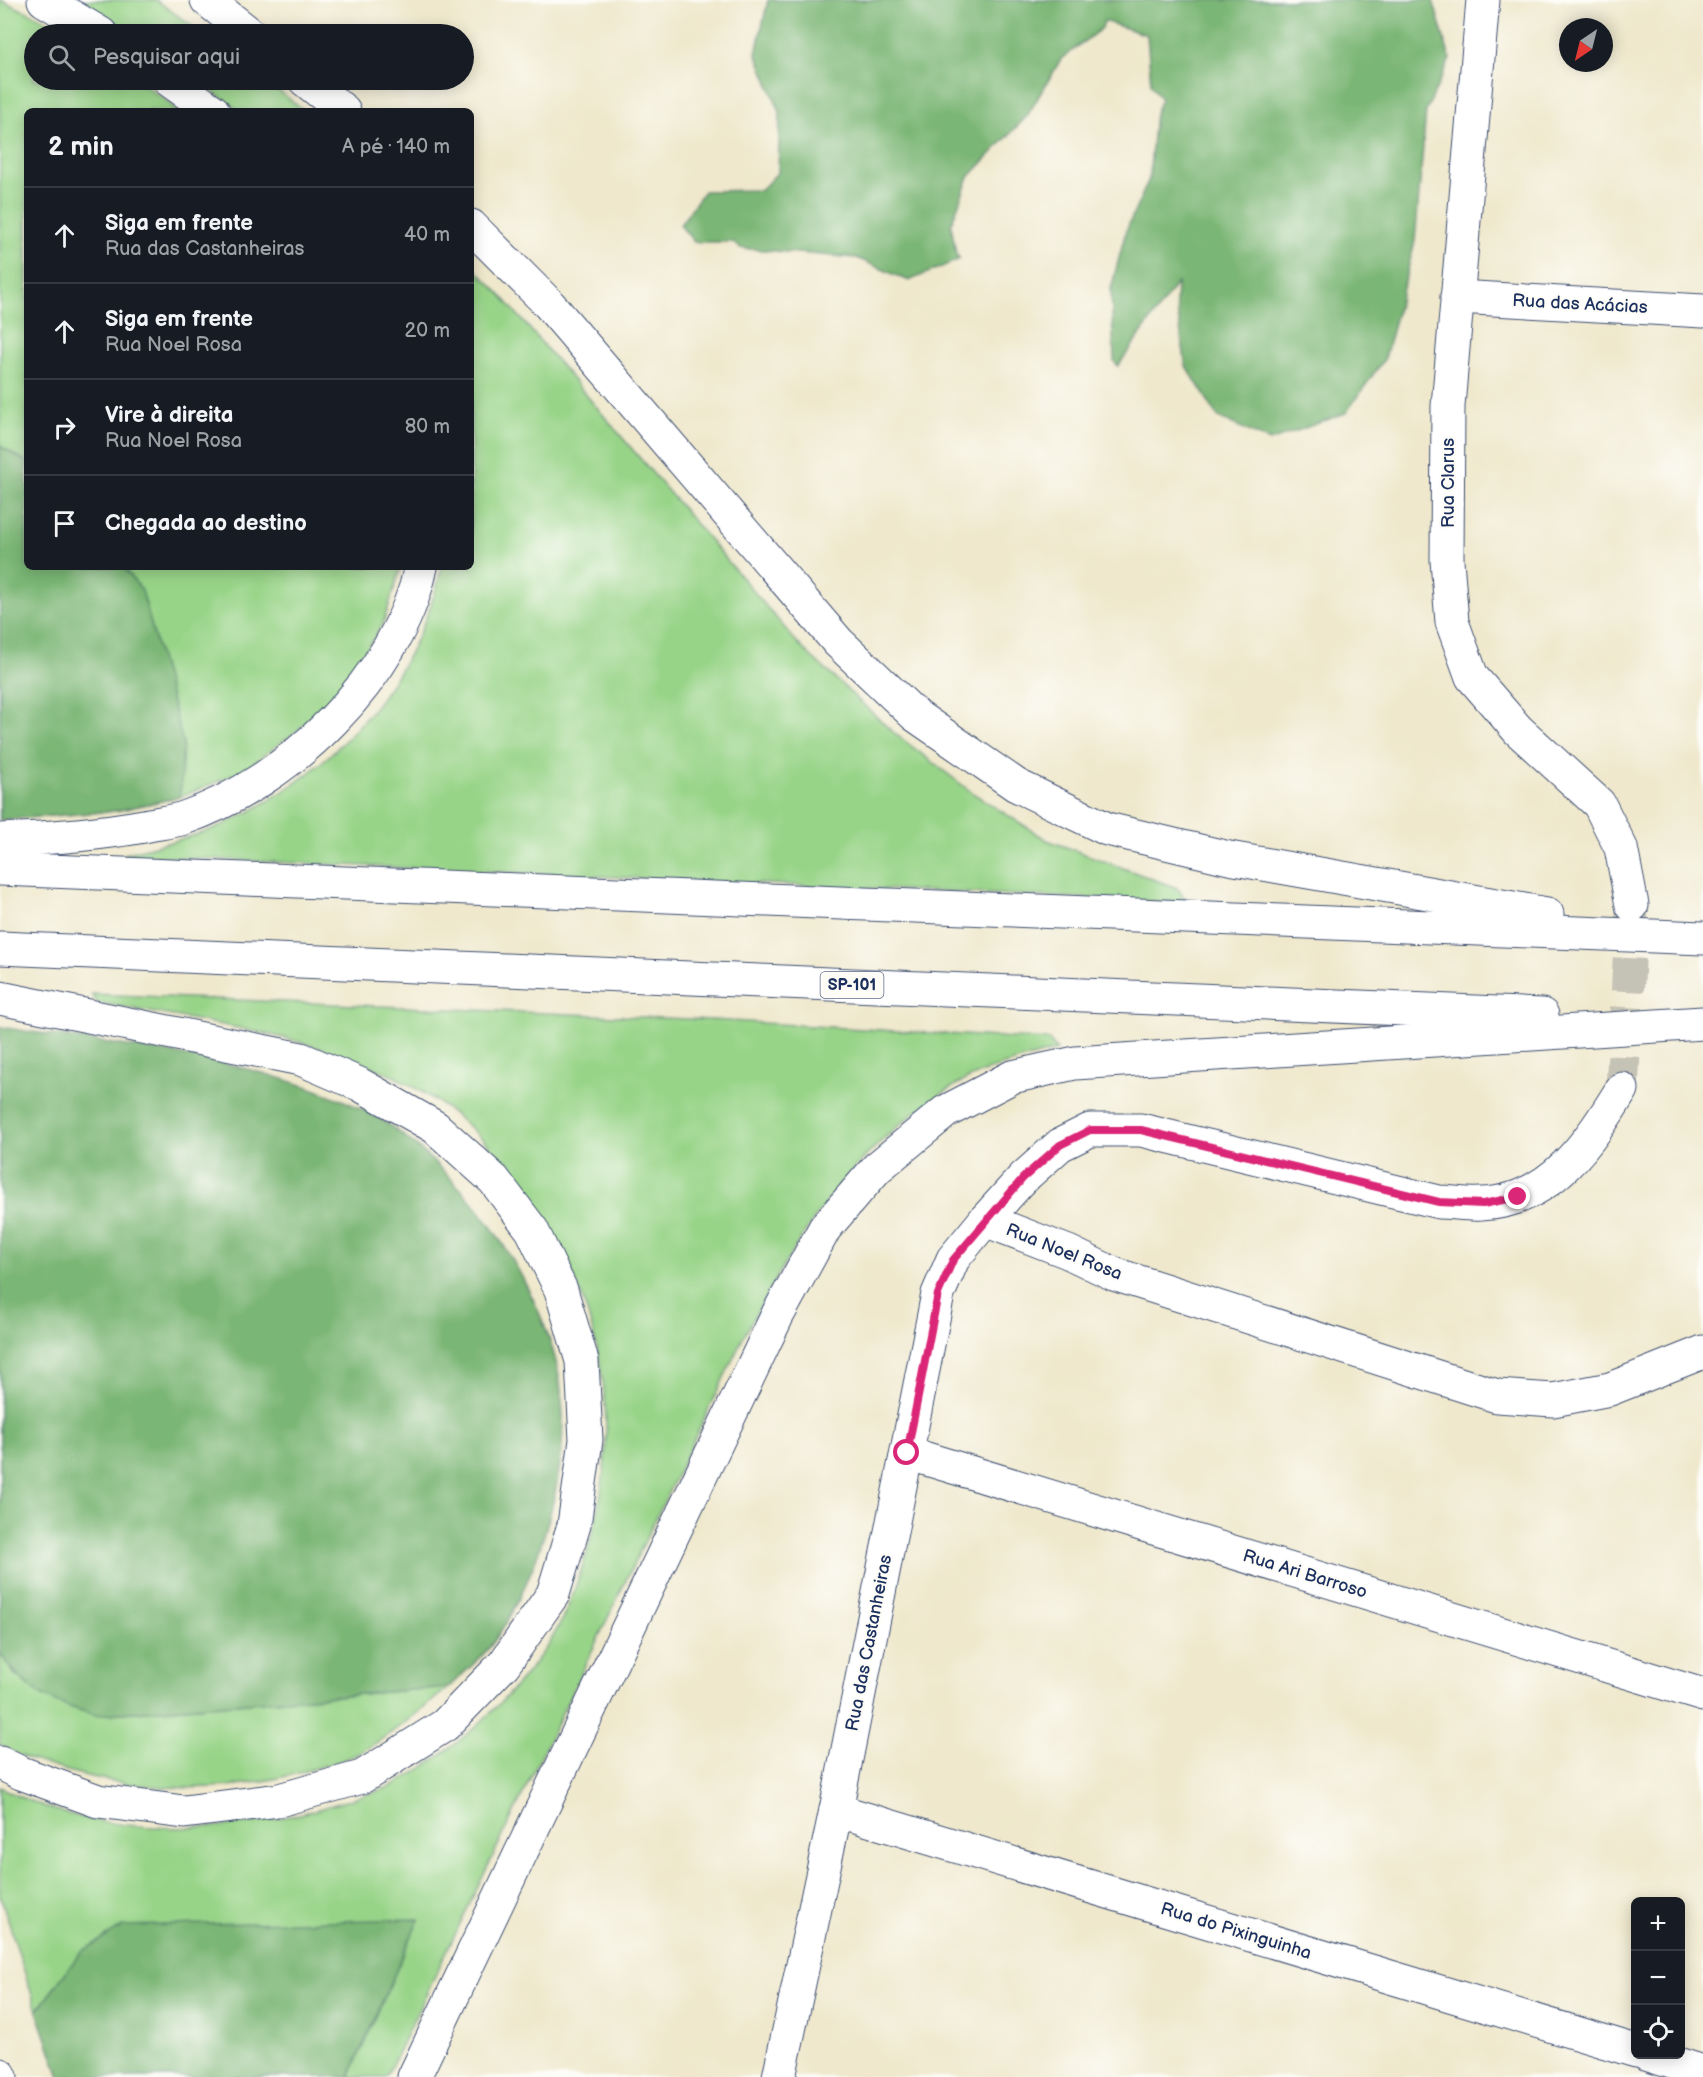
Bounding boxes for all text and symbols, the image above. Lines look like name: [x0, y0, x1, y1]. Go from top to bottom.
north arrow: [1559, 18, 1613, 72]
search box: [24, 24, 474, 90]
icon: search: [45, 41, 78, 74]
text: Pesquisar aqui: [93, 44, 240, 71]
text: 2 min: [48, 132, 114, 163]
text: A pé · 140 m: [342, 135, 450, 159]
text: Siga em frente: [105, 210, 253, 237]
icon: ahead: [48, 219, 81, 252]
text: 40 m: [404, 223, 450, 247]
text: Rua das Castanheiras: [105, 237, 304, 261]
street label: Rua das Acácias: [1512, 290, 1648, 318]
text: Siga em frente: [105, 306, 253, 333]
icon: ahead: [48, 315, 81, 348]
text: 20 m: [405, 319, 450, 343]
text: Rua Noel Rosa: [105, 333, 242, 357]
text: Vire à direita: [105, 402, 233, 429]
icon: right: [48, 411, 81, 444]
text: 80 m: [405, 415, 450, 439]
text: Rua Noel Rosa: [105, 429, 242, 453]
street label: Rua Clarus: [1438, 438, 1459, 528]
icon: arrive: [48, 507, 81, 540]
text: Chegada ao destino: [105, 510, 307, 537]
road number: SP-101: [820, 972, 884, 998]
route end: [1504, 1183, 1530, 1209]
street label: Rua Noel Rosa: [1003, 1219, 1125, 1285]
route start: [893, 1439, 919, 1465]
street label: Rua Ari Barroso: [1240, 1545, 1370, 1603]
street label: Rua das Castanheiras: [842, 1553, 896, 1733]
map controls: [1631, 1897, 1685, 2059]
button: +: [1631, 1897, 1685, 1951]
street label: Rua do Pixinguinha: [1158, 1898, 1314, 1964]
button: −: [1631, 1951, 1685, 2005]
button: locate: [1631, 2005, 1685, 2059]

